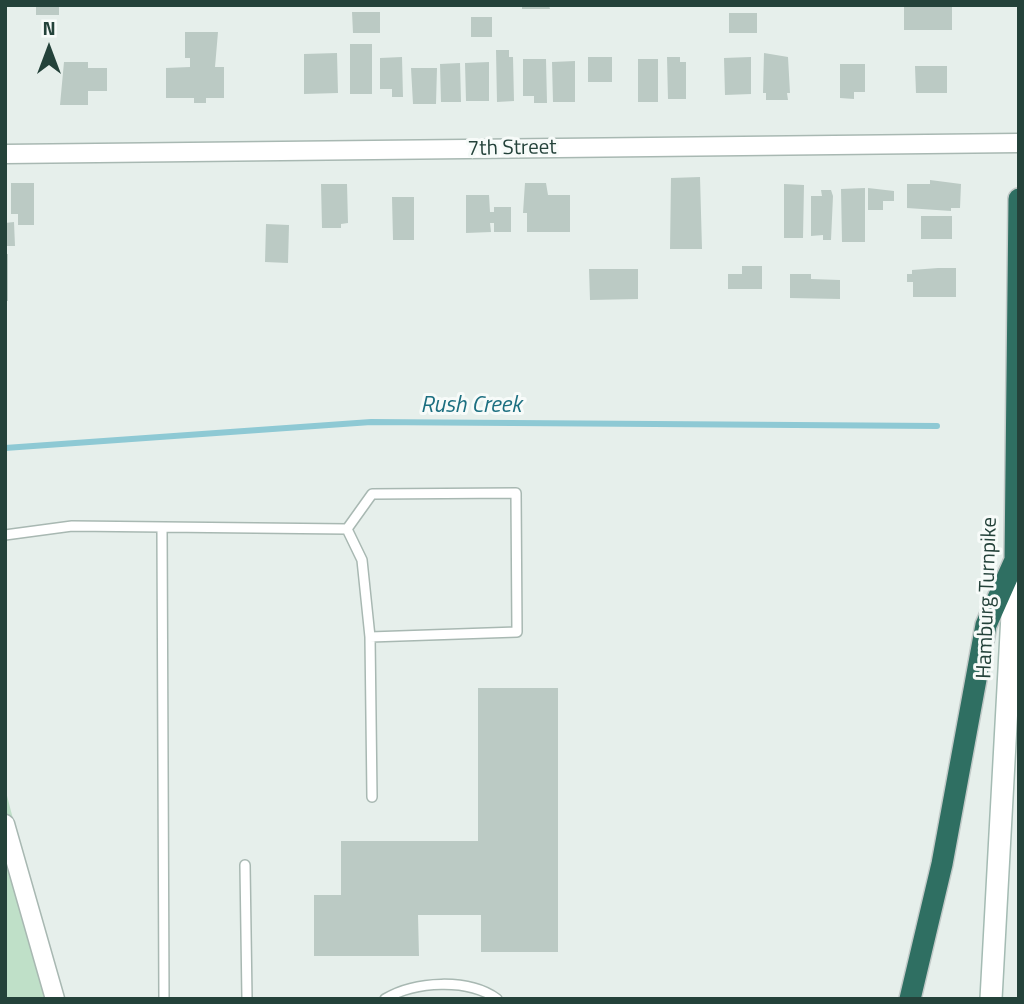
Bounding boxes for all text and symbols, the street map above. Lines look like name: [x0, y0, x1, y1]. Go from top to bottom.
text: N: [42, 13, 56, 42]
north arrow: [14, 14, 84, 84]
street label: 7th Street: [467, 136, 557, 162]
water label: Rush Creek: [421, 392, 521, 420]
street label: Hamburg Turnpike: [973, 517, 1003, 679]

